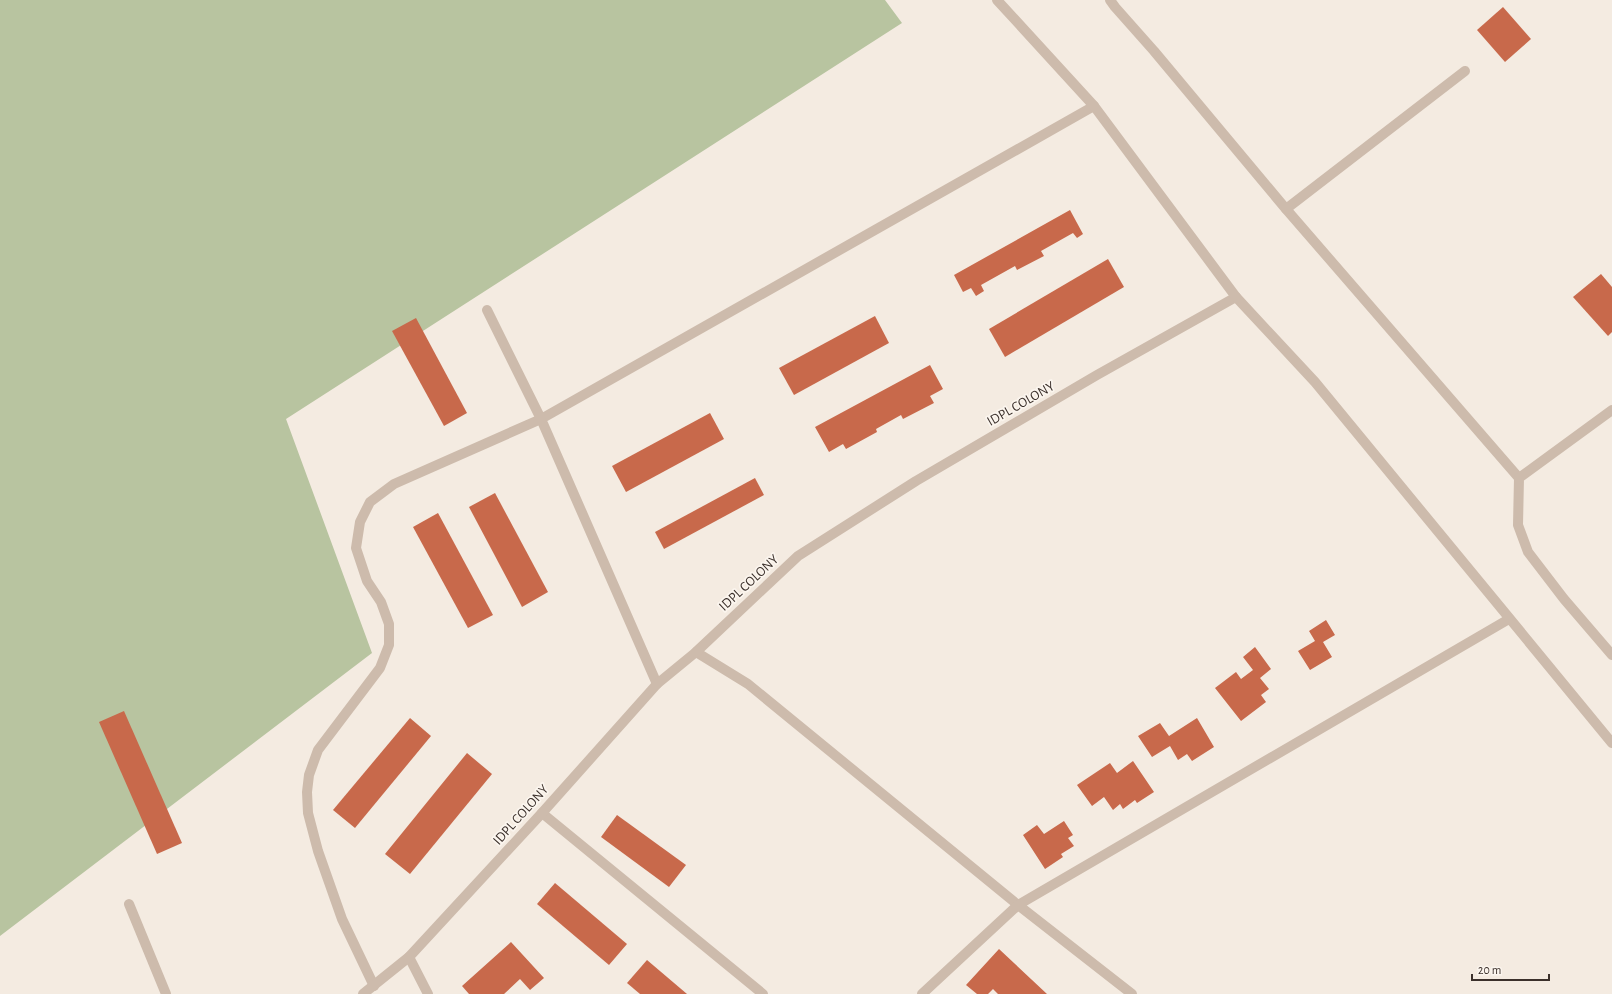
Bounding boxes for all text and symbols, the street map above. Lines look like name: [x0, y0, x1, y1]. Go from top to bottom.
street label: IDPL COLONY: [985, 379, 1058, 429]
street label: IDPL COLONY: [717, 552, 782, 614]
street label: IDPL COLONY: [491, 782, 552, 848]
scale bar: [1472, 956, 1549, 982]
text: 20 m: [1478, 964, 1501, 976]

